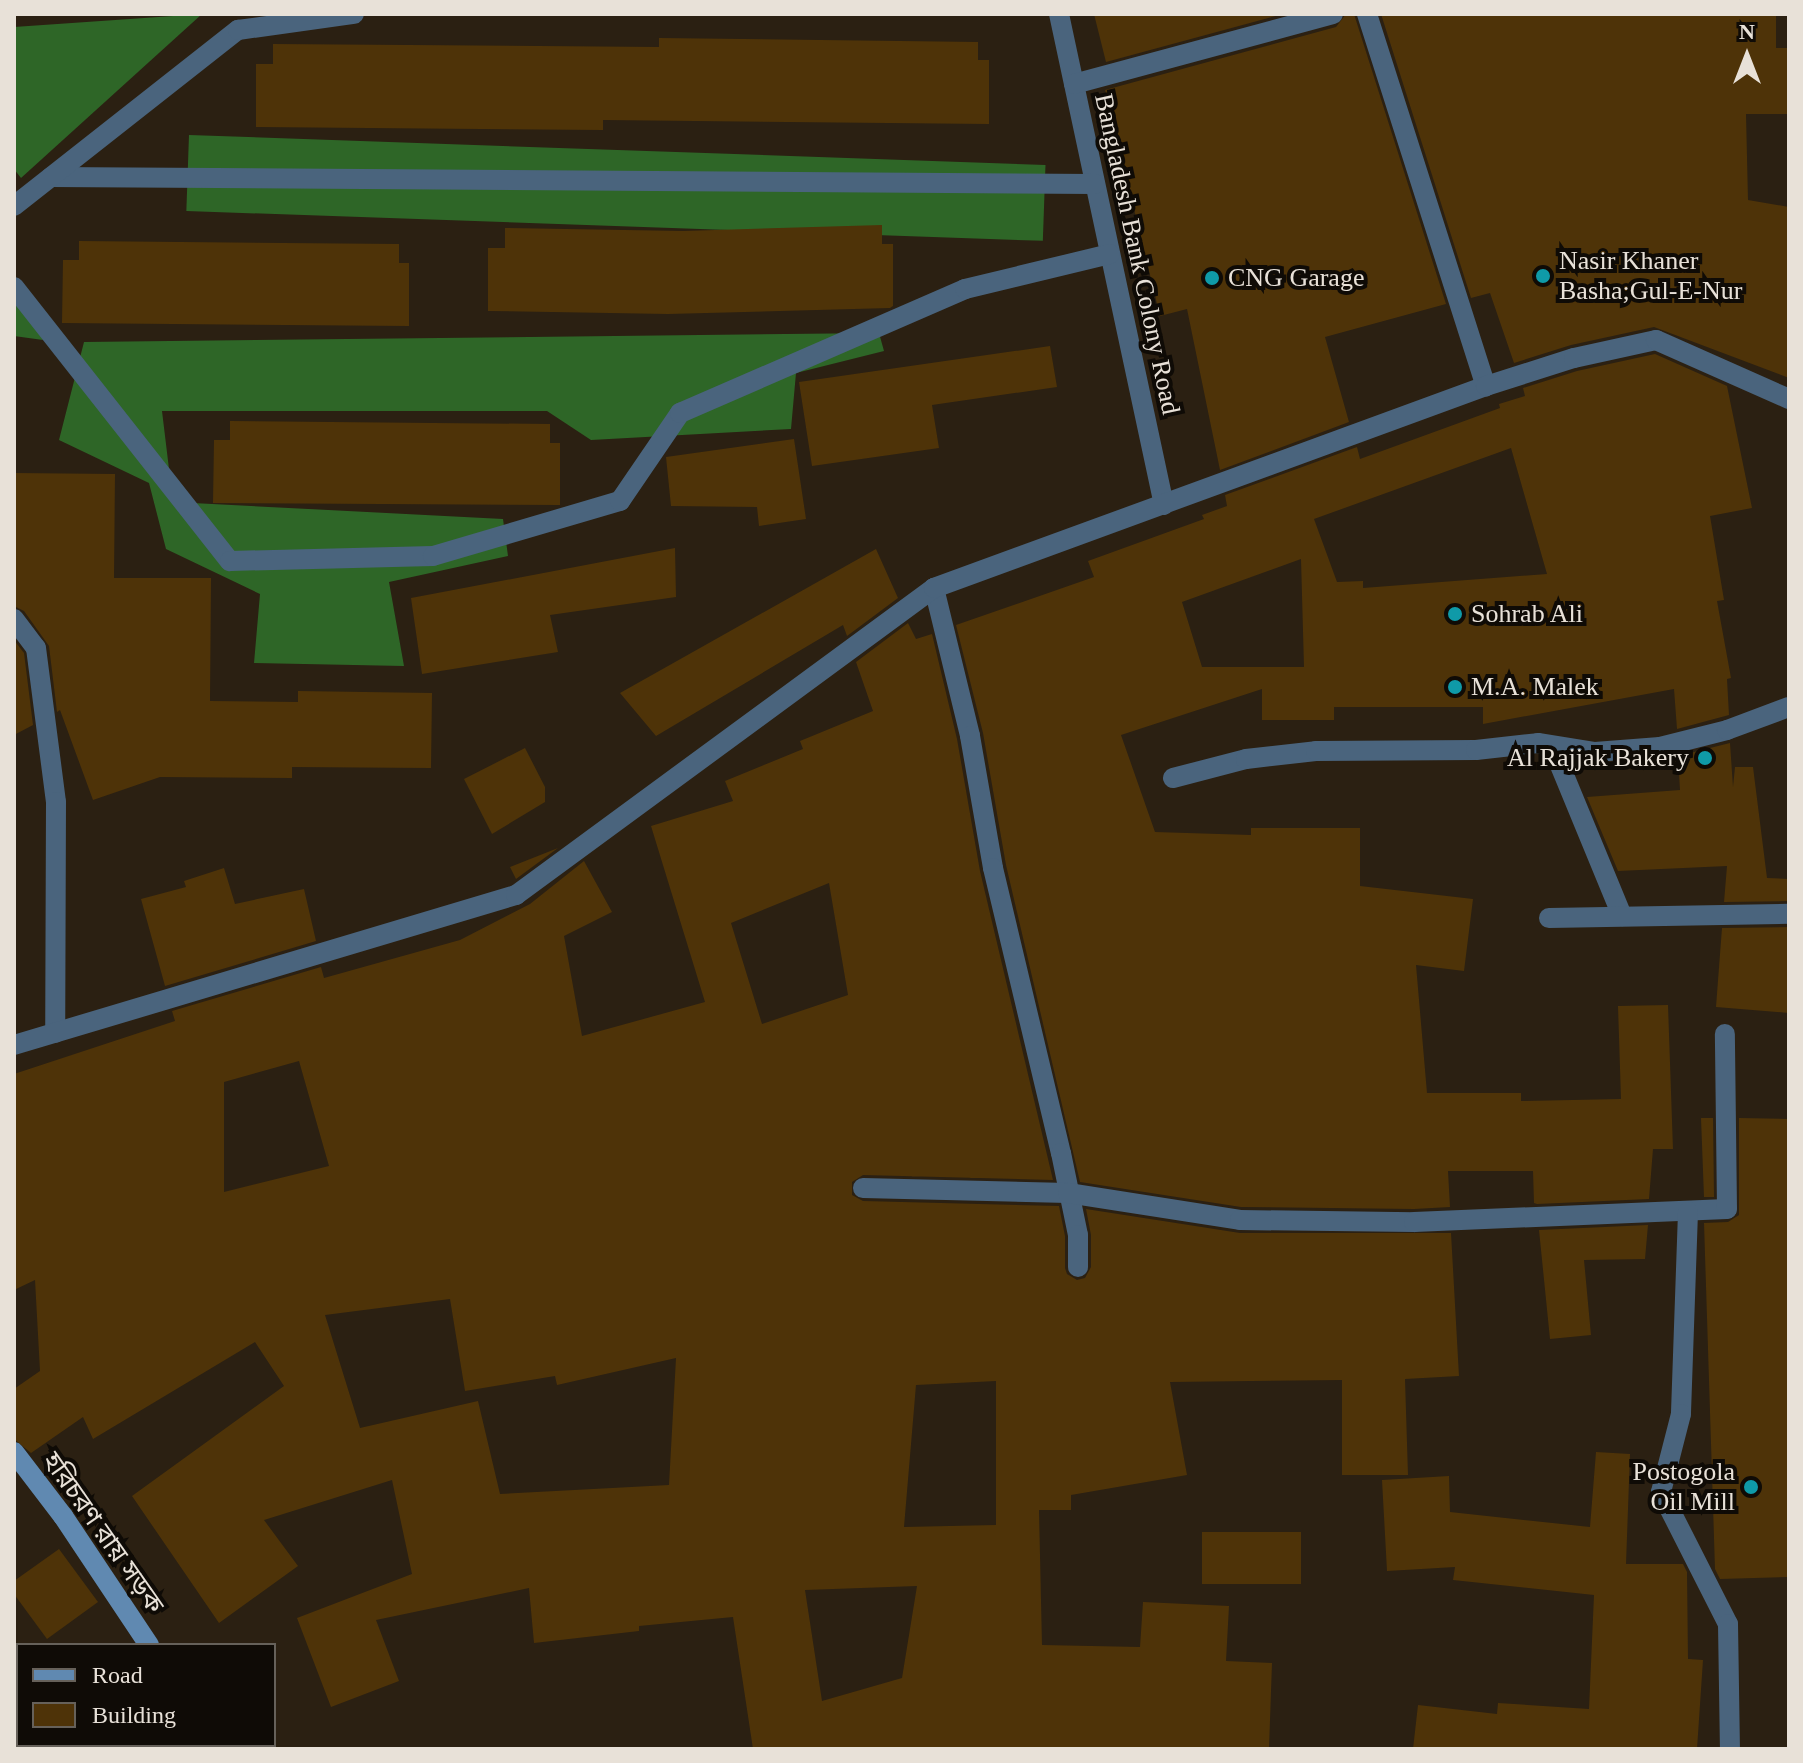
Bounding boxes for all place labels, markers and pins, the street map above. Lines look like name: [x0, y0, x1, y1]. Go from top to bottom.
place label: Nasir Khaner Basha;Gul-E-Nur: [1559, 245, 1742, 306]
place label: CNG Garage: [1228, 262, 1364, 294]
marker: Nasir Khaner Basha;Gul-E-Nur: [1534, 267, 1552, 285]
marker: CNG Garage: [1203, 269, 1221, 287]
place label: Sohrab Ali: [1471, 598, 1584, 630]
marker: Sohrab Ali: [1446, 605, 1464, 623]
place label: M.A. Malek: [1471, 671, 1599, 703]
marker: M.A. Malek: [1446, 678, 1464, 696]
place label: Al Rajjak Bakery: [1507, 742, 1689, 774]
marker: Al Rajjak Bakery: [1696, 749, 1714, 767]
place label: Postogola Oil Mill: [1632, 1456, 1735, 1518]
marker: Postogola Oil Mill: [1742, 1478, 1760, 1496]

